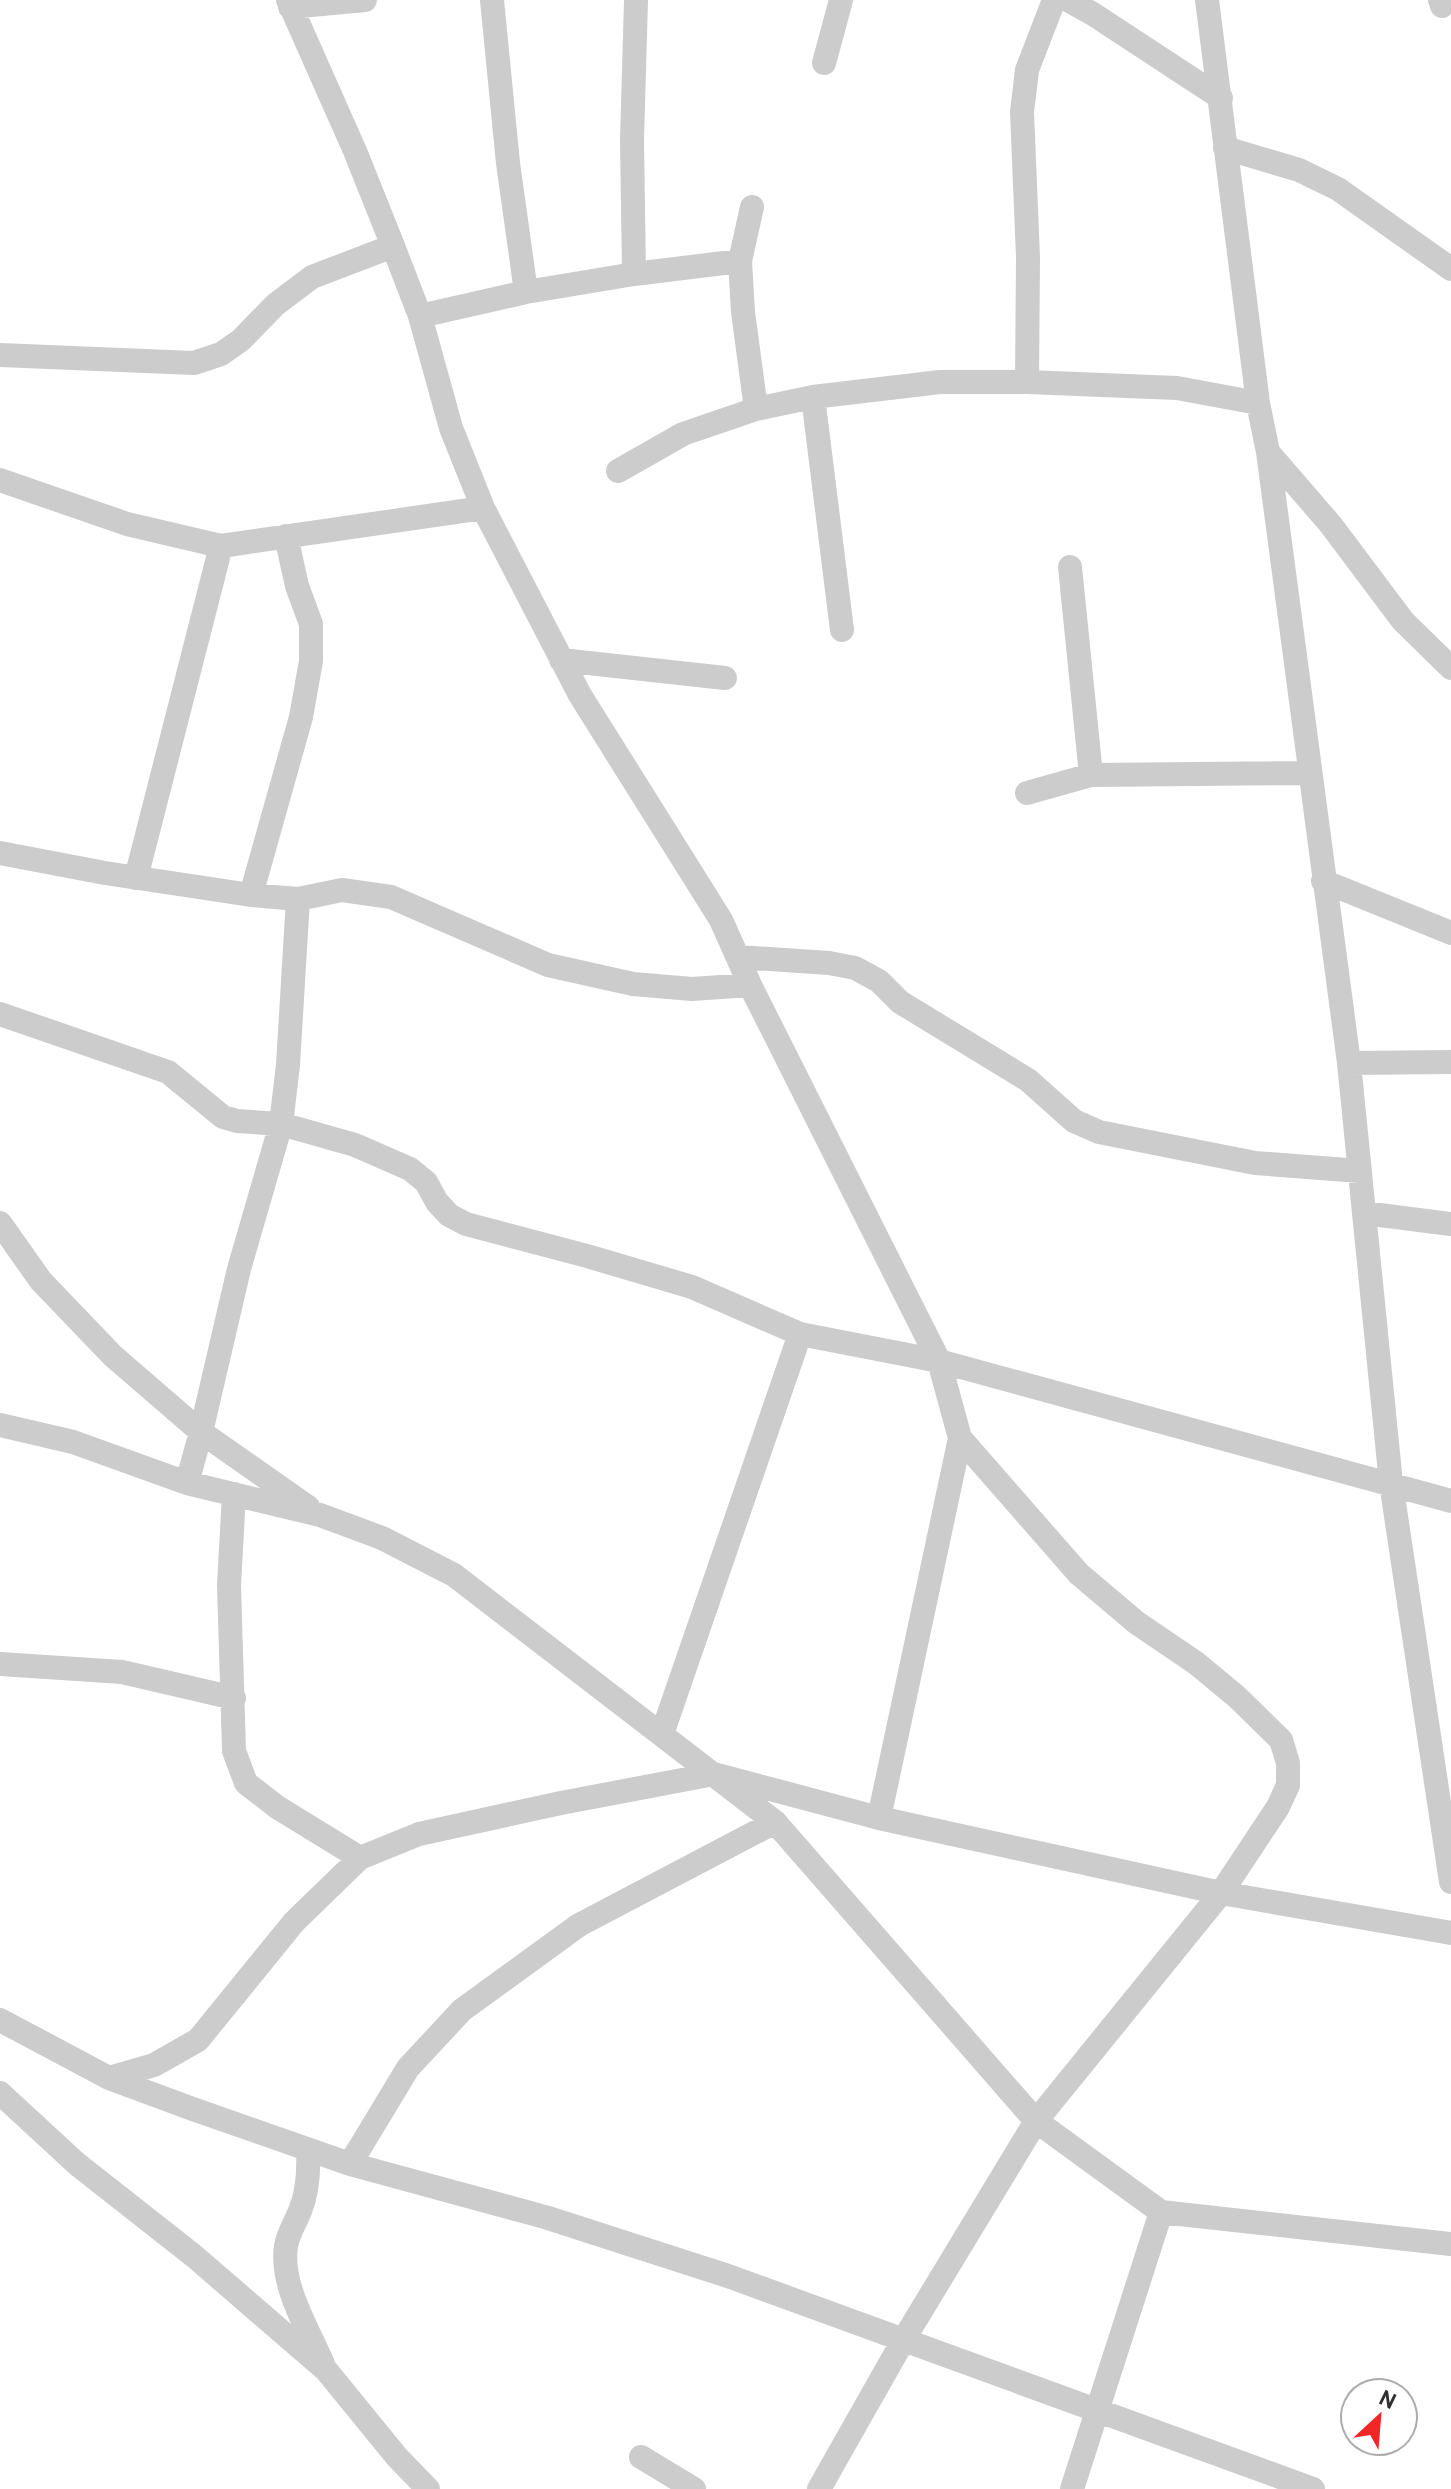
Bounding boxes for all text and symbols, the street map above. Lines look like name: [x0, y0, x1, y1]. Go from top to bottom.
north arrow: [1339, 2377, 1419, 2457]
text: N: [1374, 2386, 1400, 2417]

